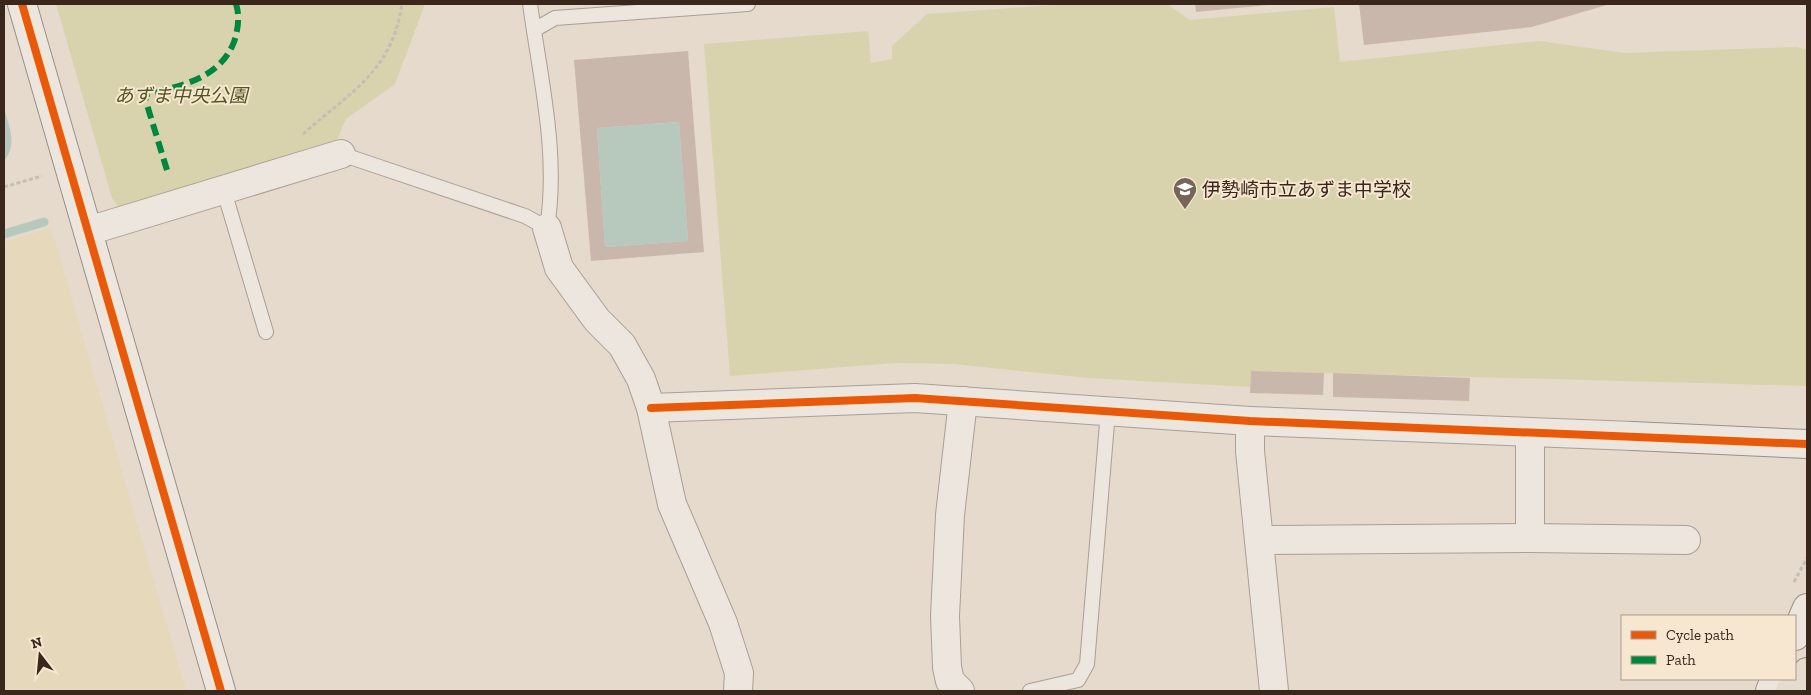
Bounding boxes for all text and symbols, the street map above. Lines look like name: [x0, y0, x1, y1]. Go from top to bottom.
park label: あずま中央公園: [114, 84, 250, 107]
school or university icon: 伊勢崎市立あずま中学校: [1172, 176, 1198, 210]
place label: 伊勢崎市立あずま中学校: [1202, 178, 1411, 201]
legend: [1621, 615, 1796, 680]
text: Cycle path: [1666, 626, 1735, 644]
north arrow: [15, 630, 65, 680]
text: N: [29, 633, 44, 653]
text: Path: [1666, 651, 1696, 669]

